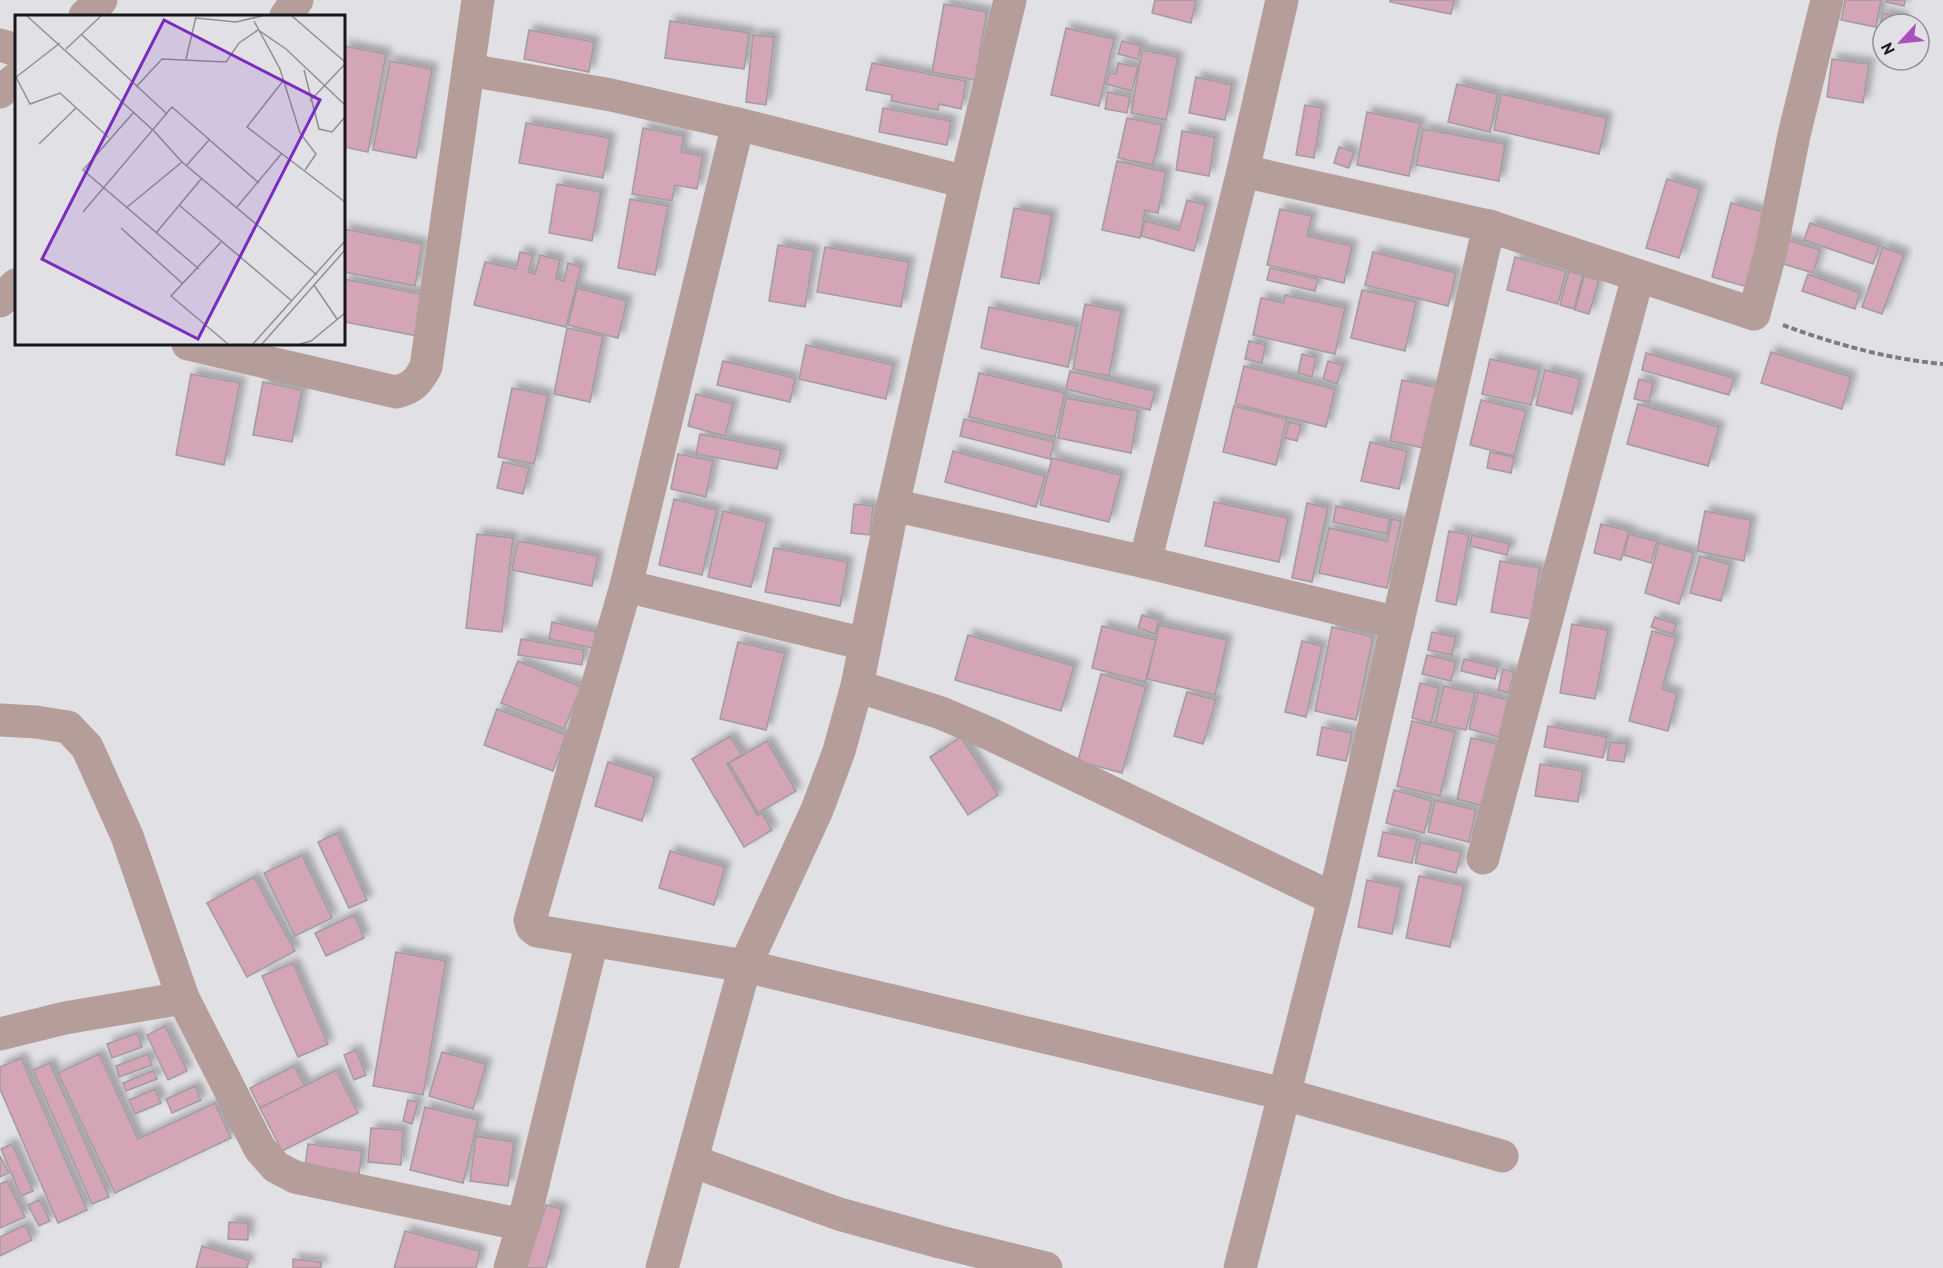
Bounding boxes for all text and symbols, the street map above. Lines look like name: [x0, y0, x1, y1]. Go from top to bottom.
north arrow: [1871, 12, 1931, 72]
inset map: [15, 15, 345, 345]
text: N: [1876, 40, 1899, 58]

